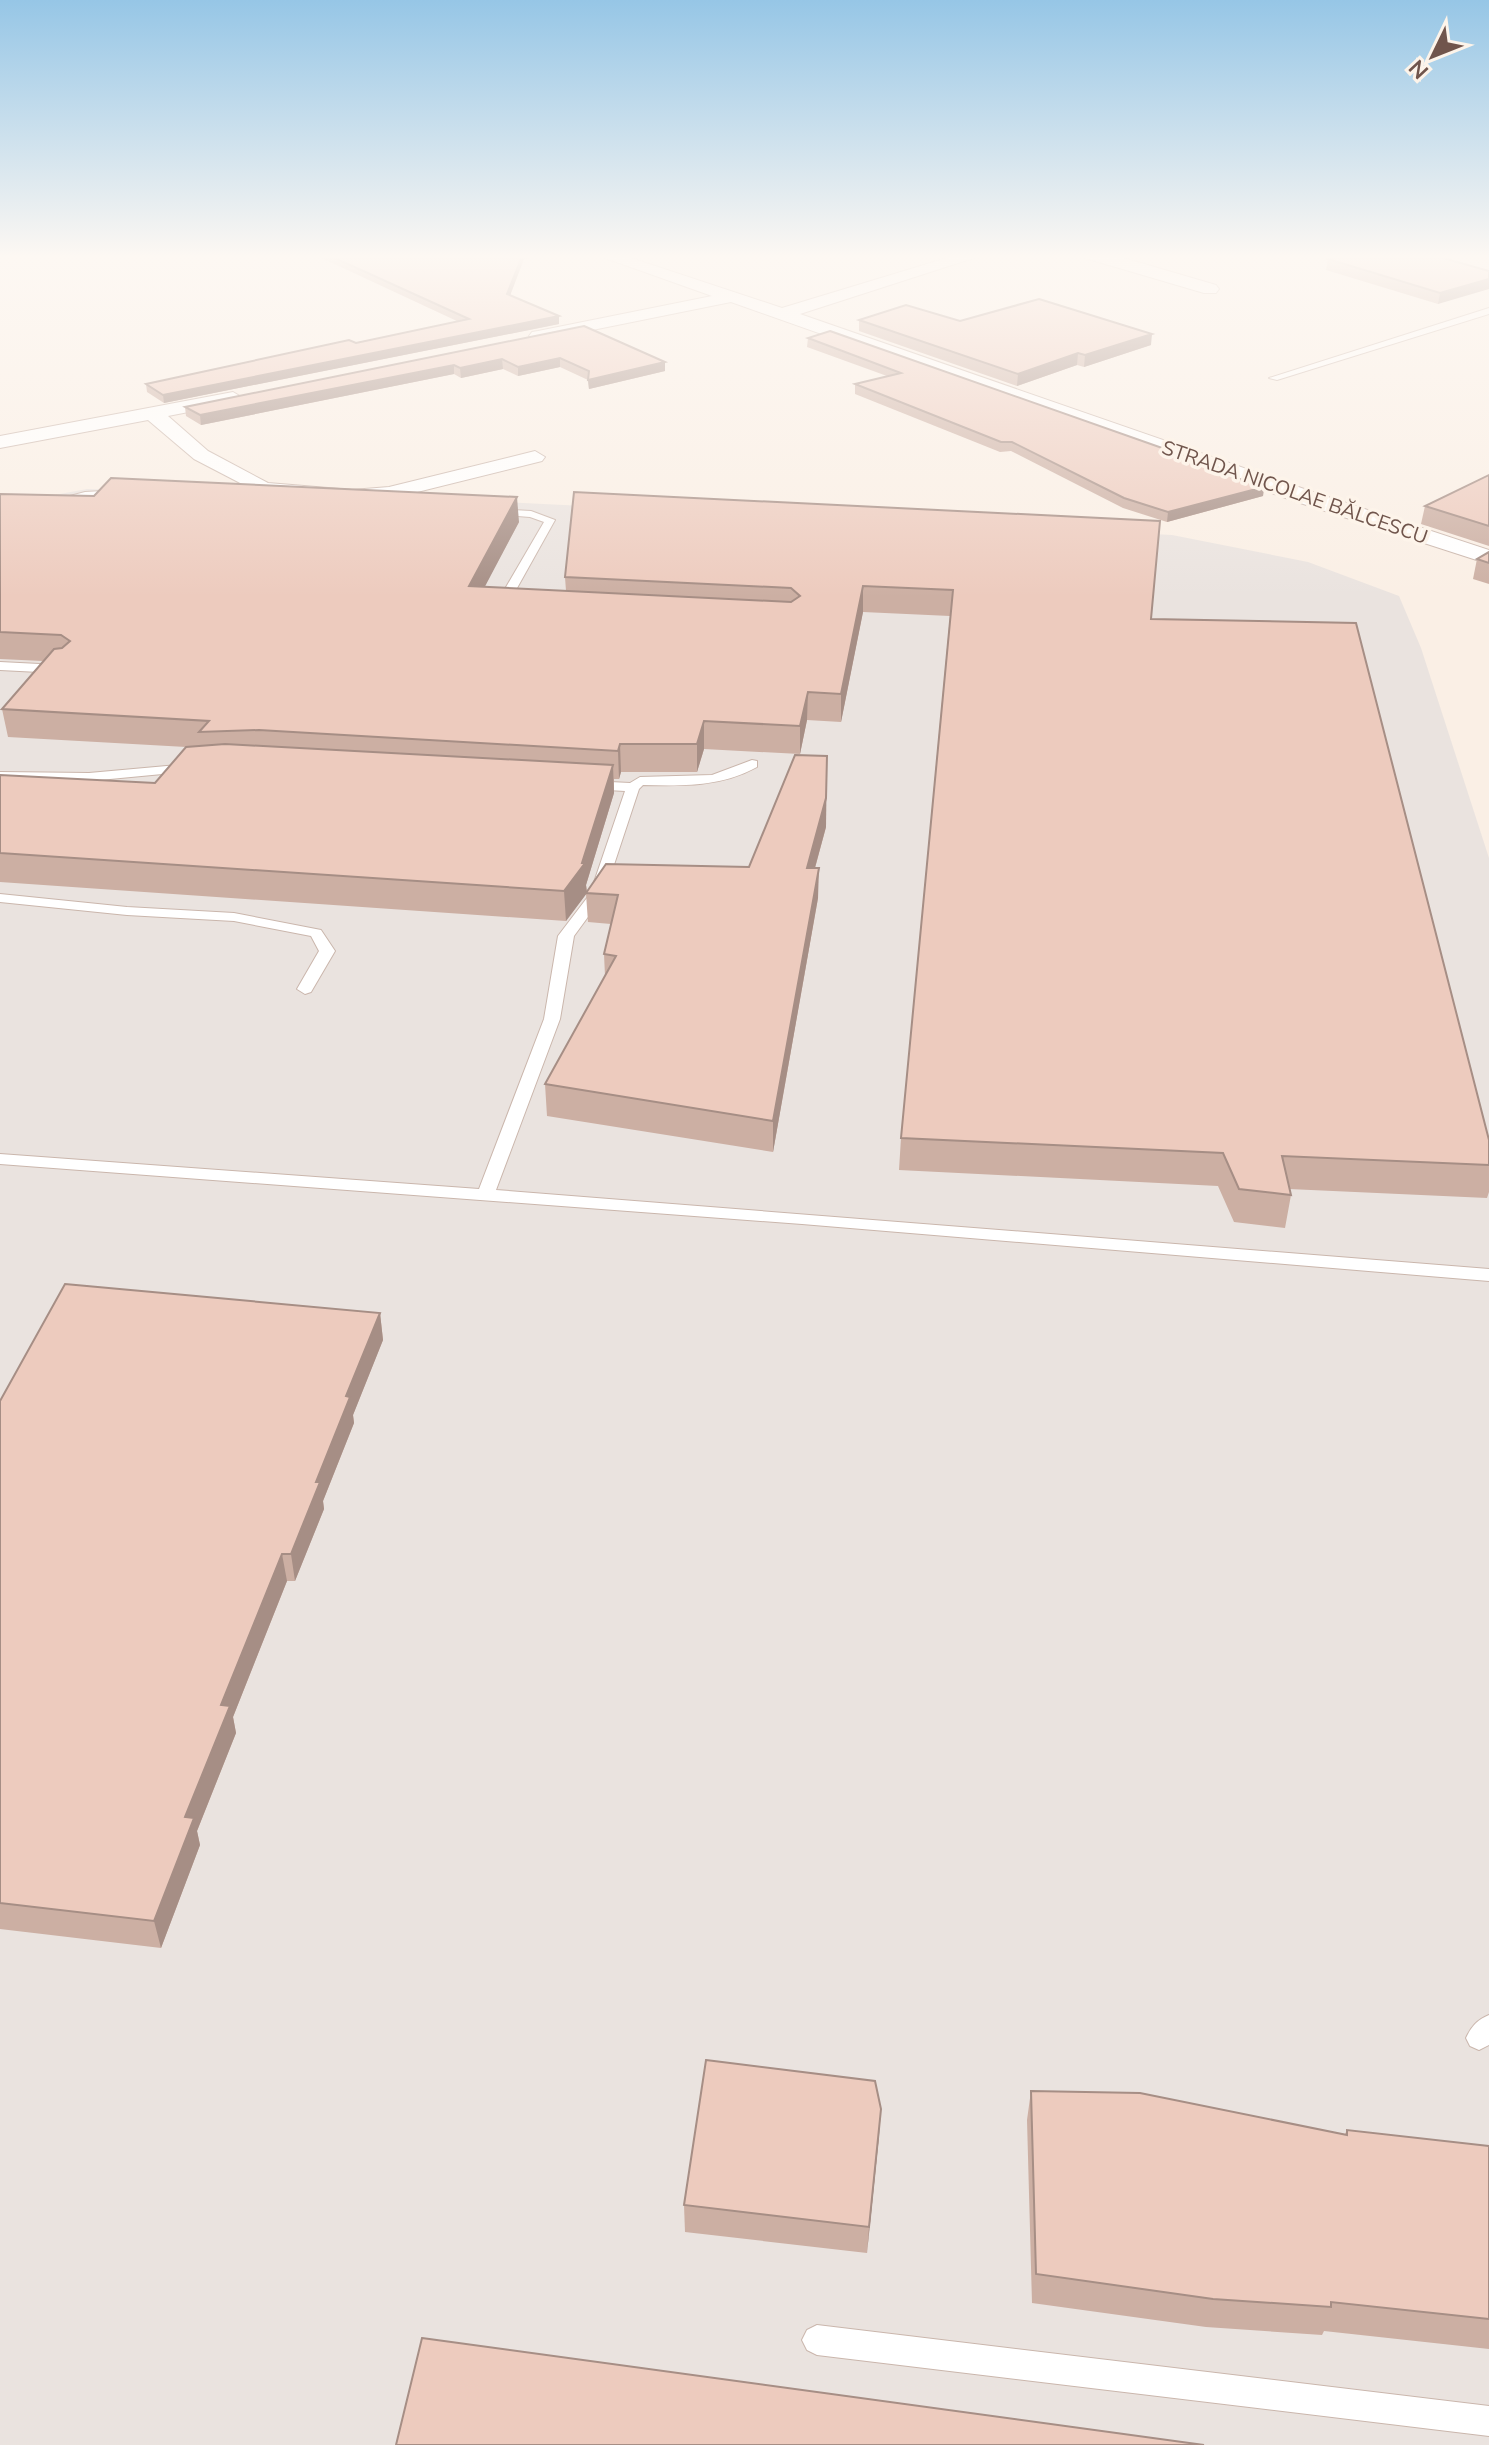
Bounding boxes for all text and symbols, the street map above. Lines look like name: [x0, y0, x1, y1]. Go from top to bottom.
north arrow: [1393, 16, 1473, 96]
text: N: [1403, 53, 1436, 85]
street label: STRADA NICOLAE BĂLCESCU: [1158, 434, 1431, 551]

